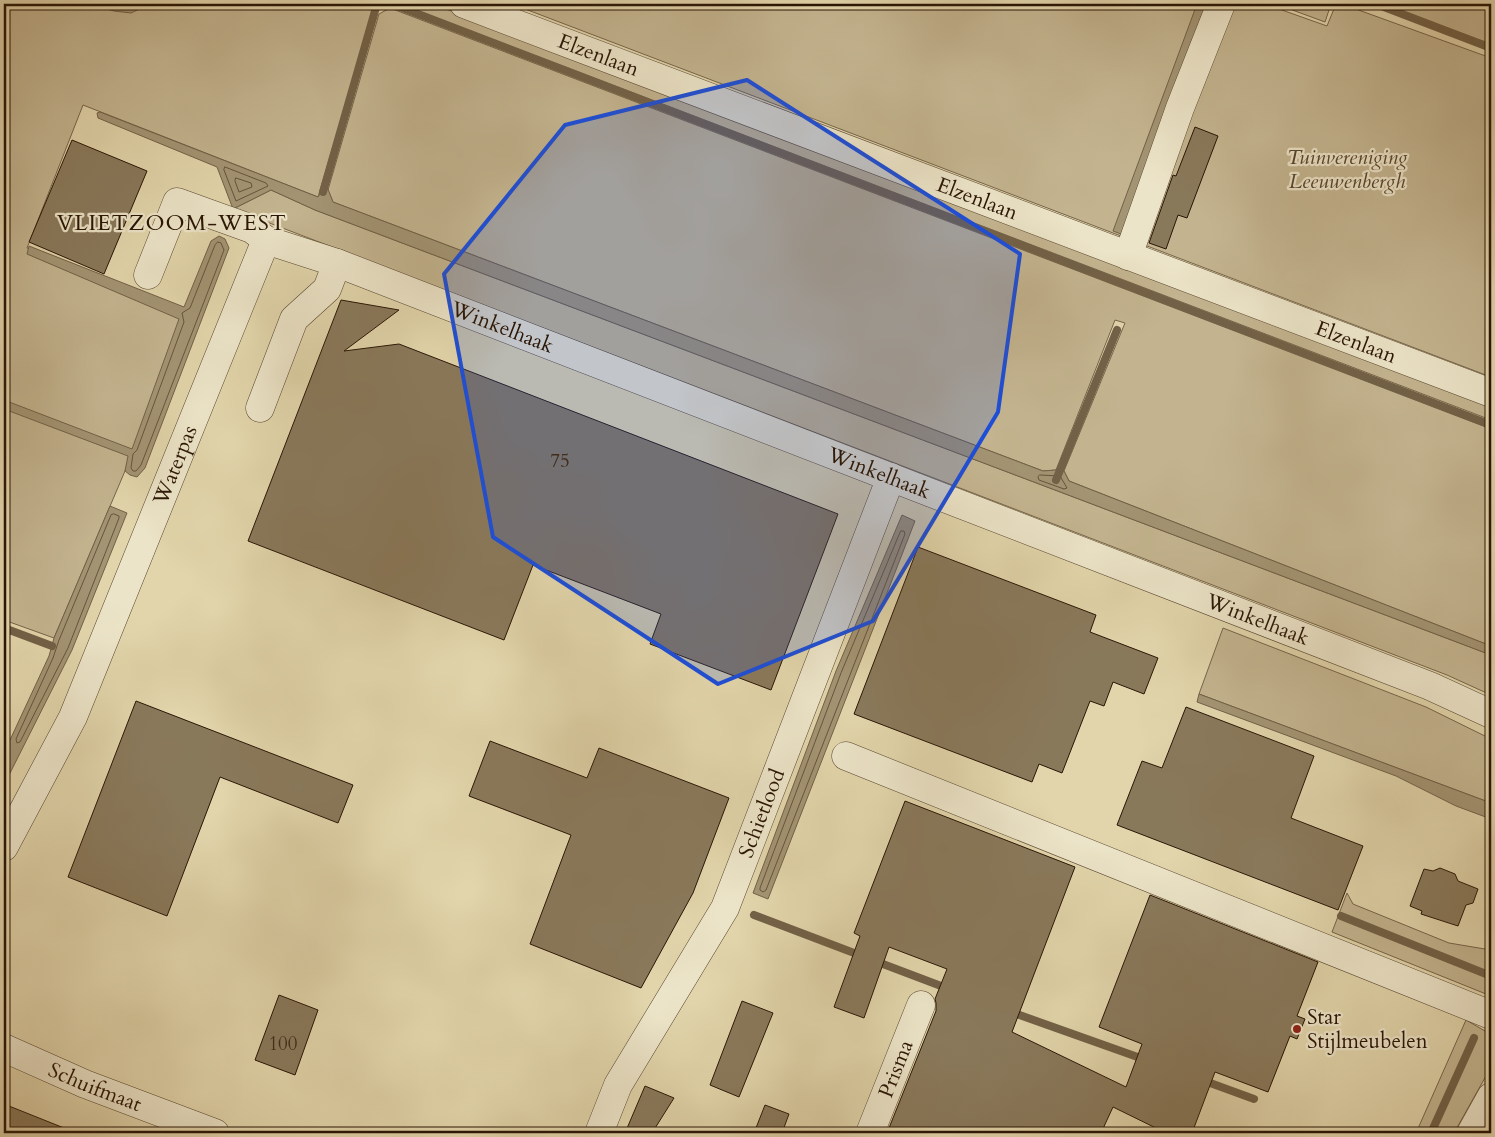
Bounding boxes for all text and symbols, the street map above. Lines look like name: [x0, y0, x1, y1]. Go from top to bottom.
street label: Elzenlaan: [554, 27, 643, 84]
park label: Tuinvereniging Leeuwenbergh: [1287, 143, 1408, 196]
street label: Elzenlaan: [933, 170, 1022, 228]
district label: VLIETZOOM-WEST: [57, 208, 287, 238]
street label: Winkelhaak: [446, 294, 559, 361]
street label: Elzenlaan: [1311, 314, 1401, 371]
street label: Waterpas: [146, 421, 205, 510]
street label: Winkelhaak: [822, 440, 935, 507]
house number: 75: [550, 448, 570, 474]
street label: Winkelhaak: [1201, 586, 1314, 653]
street label: Schietlood: [732, 765, 792, 862]
place label: Star Stijlmeubelen: [1307, 1003, 1428, 1056]
marker: Star Stijlmeubelen: [1291, 1023, 1303, 1035]
house number: 100: [268, 1031, 298, 1057]
street label: Prisma: [871, 1036, 921, 1102]
street label: Schuifmaat: [44, 1056, 146, 1119]

